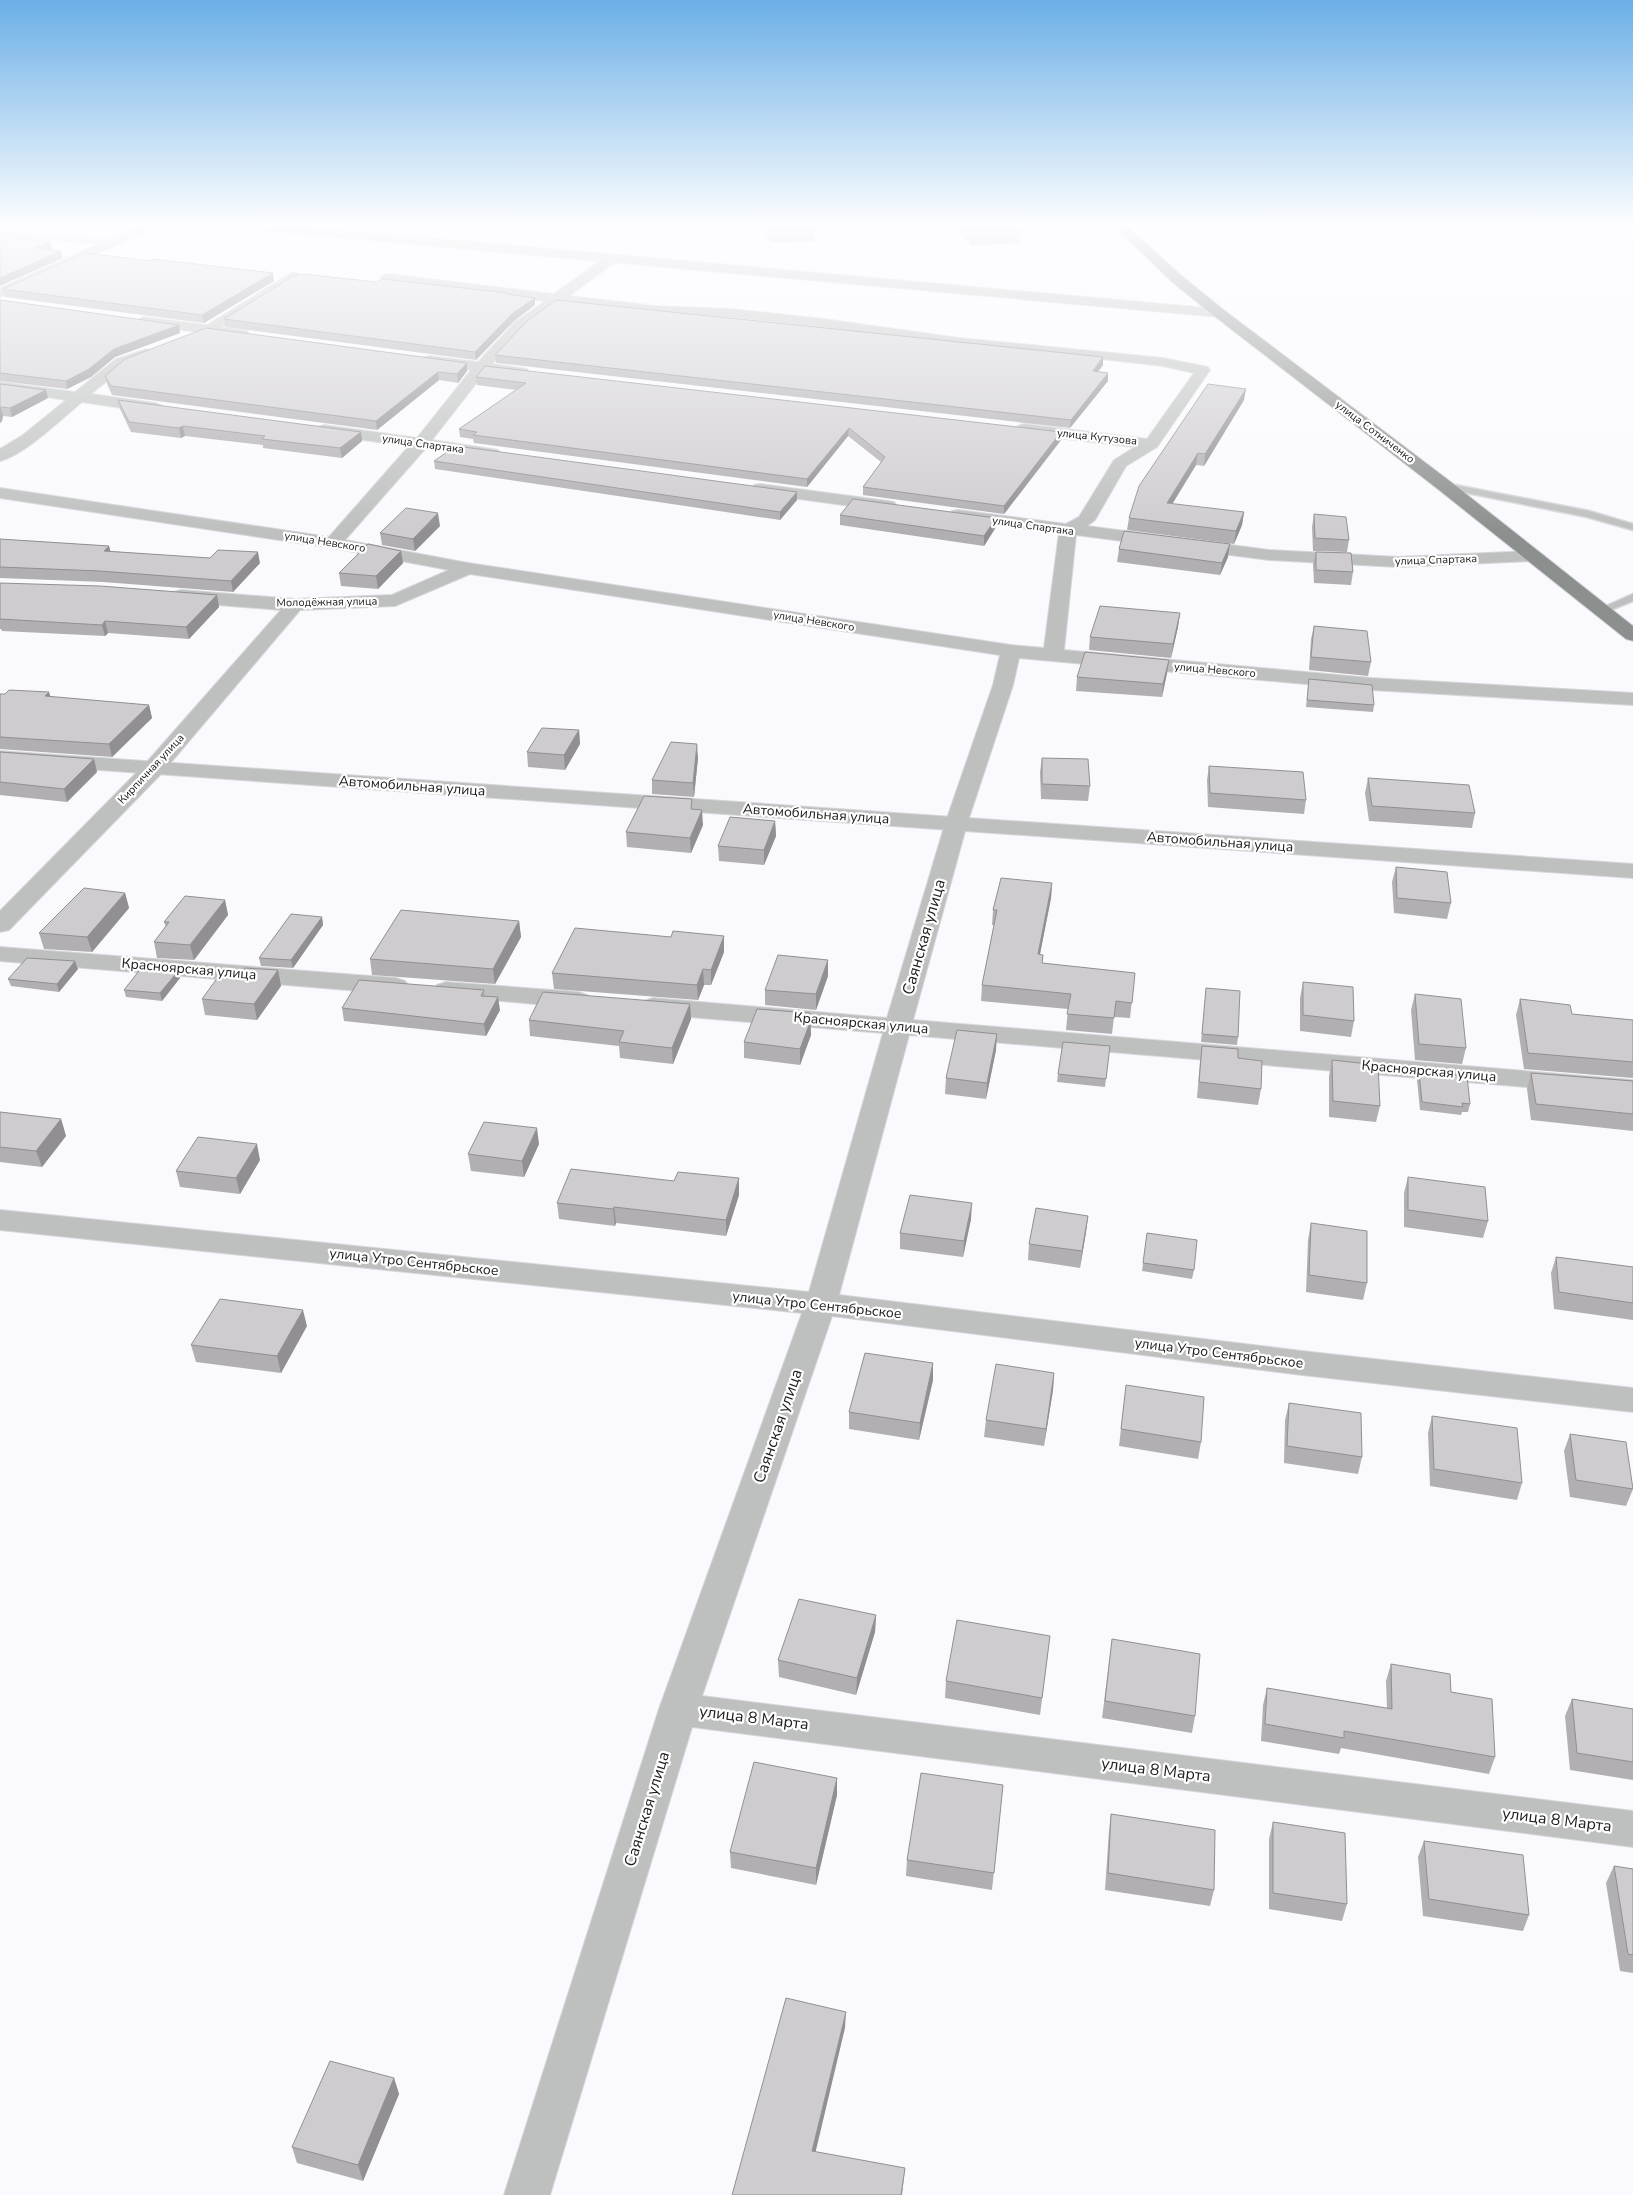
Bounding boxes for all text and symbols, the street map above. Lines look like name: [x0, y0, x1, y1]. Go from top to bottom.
street label: улица Сотниченко: [1332, 397, 1418, 467]
street label: улица Кутузова: [1056, 425, 1138, 449]
street label: улица Спартака: [381, 431, 465, 457]
street label: улица Спартака: [991, 513, 1075, 539]
street label: улица Невского: [283, 528, 367, 556]
street label: улица Спартака: [1395, 551, 1477, 569]
street label: Молодёжная улица: [276, 594, 378, 610]
street label: улица Невского: [772, 607, 856, 635]
street label: улица Невского: [1173, 659, 1257, 681]
street label: Кирпичная улица: [115, 731, 187, 807]
street label: Автомобильная улица: [338, 771, 486, 801]
street label: Автомобильная улица: [742, 799, 890, 829]
street label: Автомобильная улица: [1146, 827, 1294, 857]
street label: Саянская улица: [897, 877, 951, 997]
street label: Красноярская улица: [121, 954, 257, 984]
street label: Красноярская улица: [793, 1008, 929, 1038]
street label: Красноярская улица: [1361, 1056, 1497, 1086]
street label: улица Утро Сентябрьское: [329, 1244, 499, 1280]
street label: улица Утро Сентябрьское: [732, 1287, 902, 1323]
street label: улица Утро Сентябрьское: [1134, 1333, 1304, 1373]
street label: Саянская улица: [748, 1366, 808, 1486]
street label: улица 8 Марта: [698, 1700, 810, 1736]
street label: Саянская улица: [619, 1749, 675, 1869]
street label: улица 8 Марта: [1100, 1752, 1212, 1788]
street label: улица 8 Марта: [1501, 1802, 1613, 1838]

